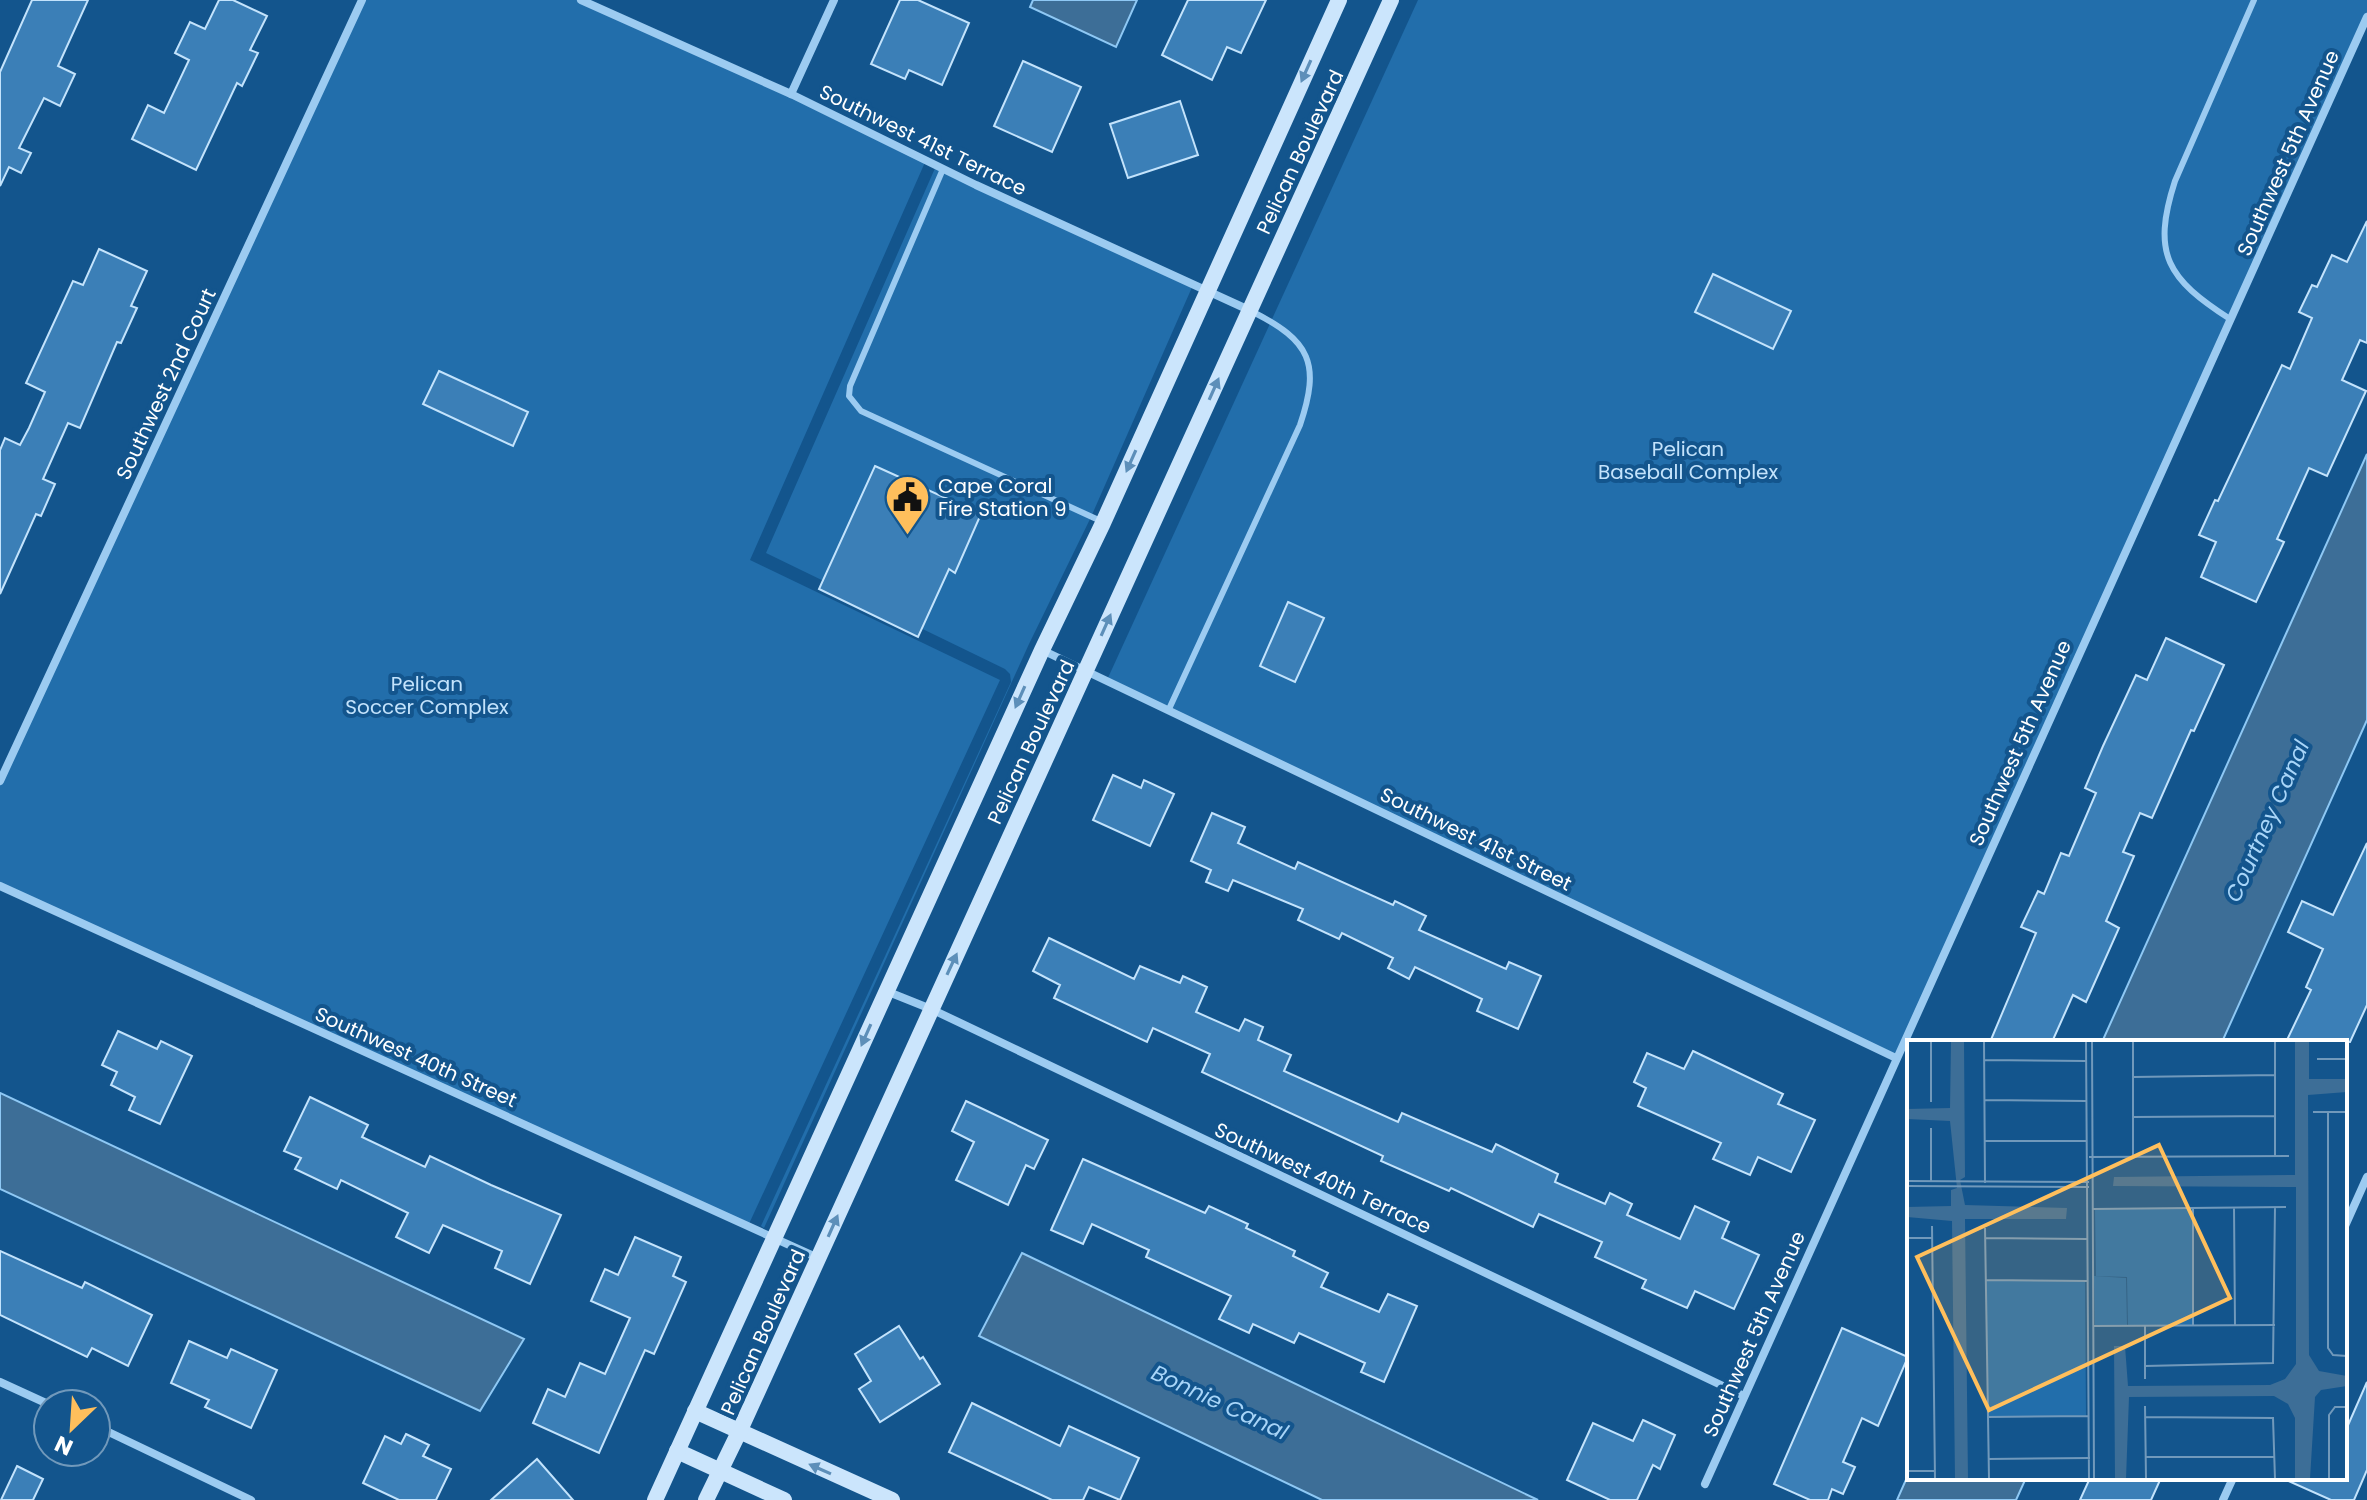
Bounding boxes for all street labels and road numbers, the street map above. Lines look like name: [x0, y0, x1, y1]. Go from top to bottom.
street label: Southwest 5th Avenue: [2230, 46, 2346, 260]
street label: Pelican Boulevard: [1250, 65, 1350, 239]
street label: Southwest 41st Terrace: [815, 78, 1031, 202]
street label: Southwest 2nd Court: [109, 284, 223, 484]
street label: Southwest 5th Avenue: [1962, 636, 2078, 850]
street label: Pelican Boulevard: [981, 655, 1081, 829]
street label: Southwest 41st Street: [1376, 780, 1576, 898]
street label: Southwest 40th Street: [311, 1000, 521, 1114]
street label: Southwest 40th Terrace: [1210, 1115, 1436, 1241]
street label: Southwest 5th Avenue: [1696, 1227, 1812, 1441]
street label: Pelican Boulevard: [714, 1245, 812, 1419]

